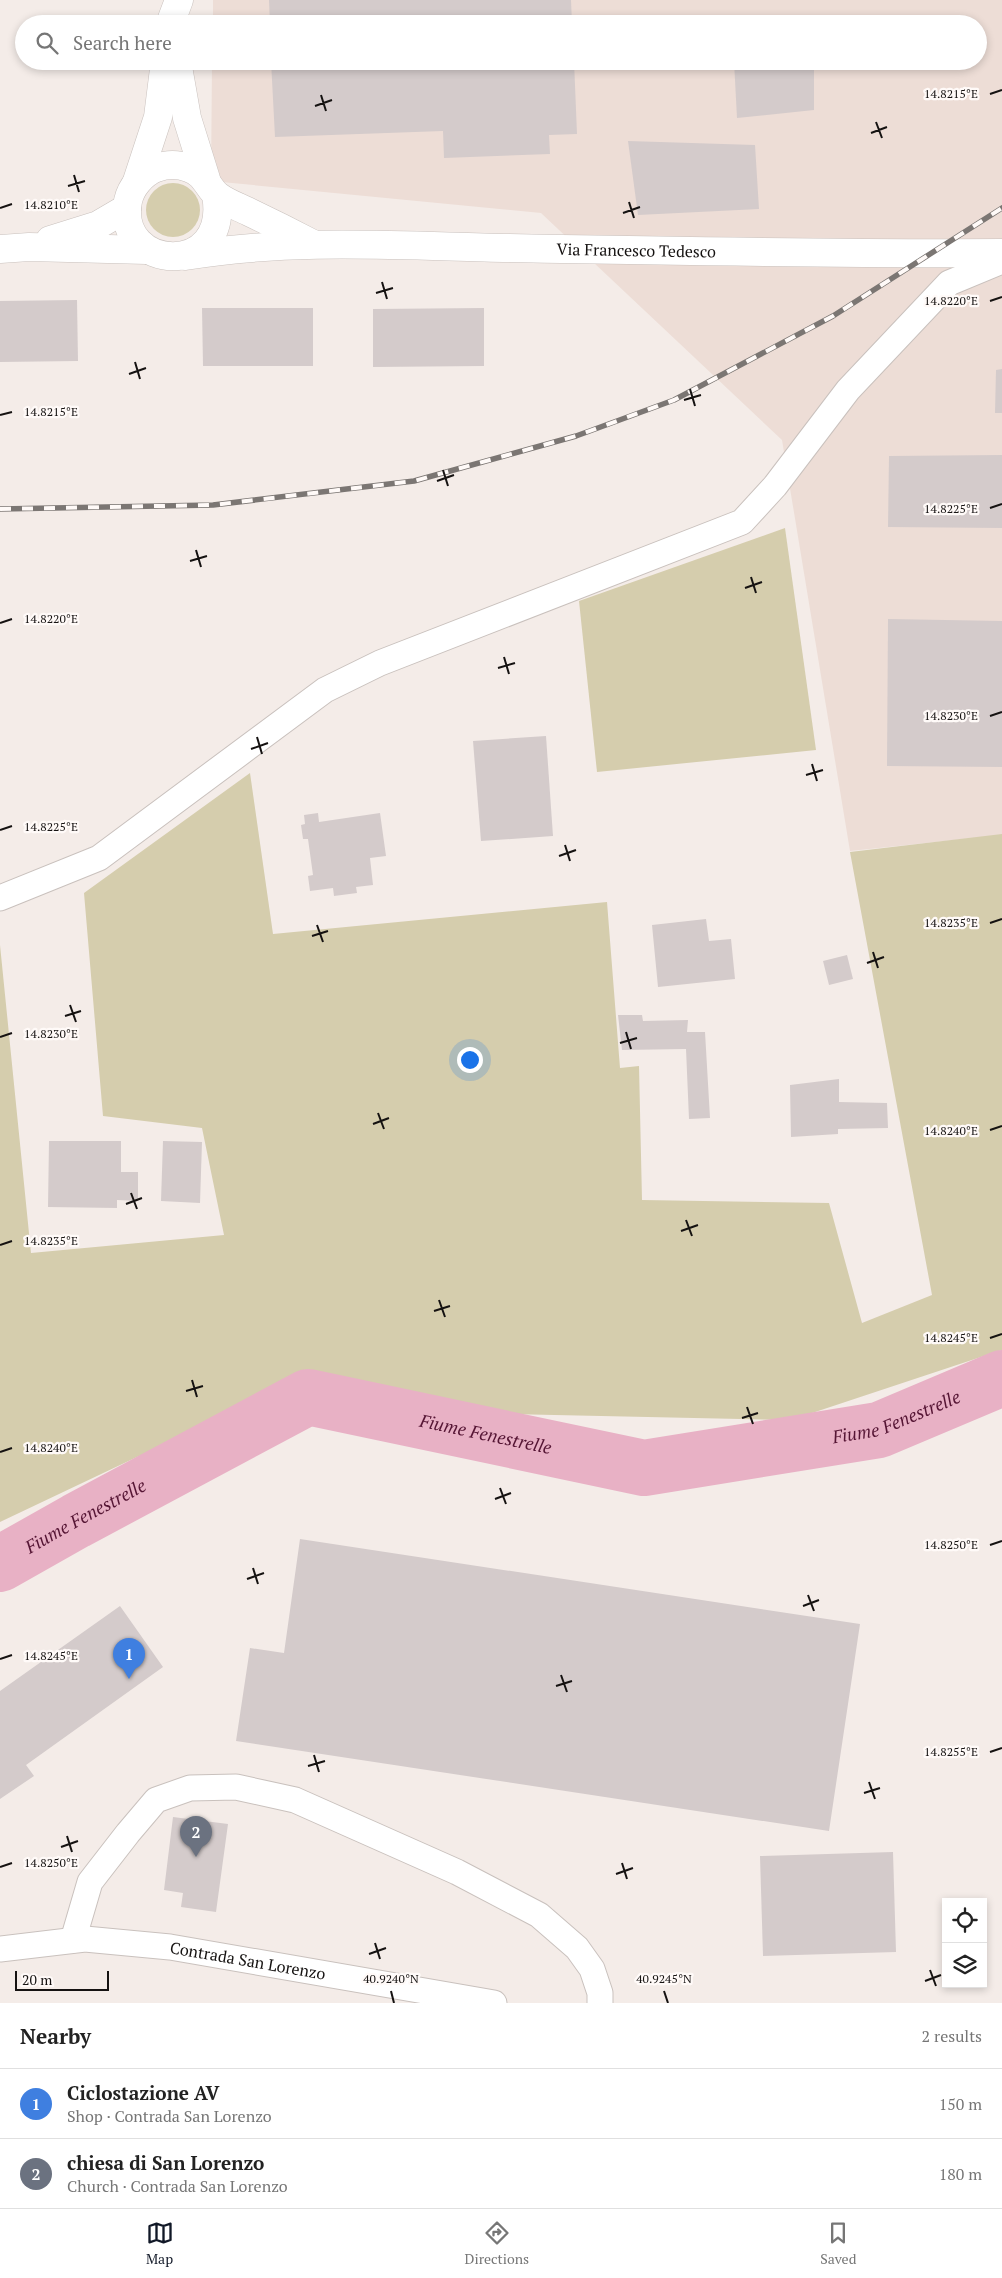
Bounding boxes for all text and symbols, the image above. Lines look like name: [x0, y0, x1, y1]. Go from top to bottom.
search box: [15, 15, 987, 70]
icon: search: [33, 29, 61, 57]
text: Search here: [73, 30, 172, 55]
text: 14.8215°E: [924, 86, 978, 101]
text: 14.8210°E: [24, 197, 78, 212]
street label: Via Francesco Tedesco: [556, 238, 716, 262]
text: 14.8220°E: [924, 293, 978, 308]
text: 14.8215°E: [24, 404, 78, 419]
text: 14.8225°E: [924, 501, 978, 516]
text: 14.8220°E: [24, 611, 78, 626]
text: 14.8230°E: [924, 708, 978, 723]
text: 14.8225°E: [24, 819, 78, 834]
text: 14.8235°E: [924, 915, 978, 930]
text: 14.8230°E: [24, 1026, 78, 1041]
your location: [457, 1047, 483, 1073]
text: 14.8240°E: [924, 1123, 978, 1138]
text: 14.8235°E: [24, 1233, 78, 1248]
text: 14.8245°E: [924, 1330, 978, 1345]
water label: Fiume Fenestrelle: [830, 1384, 964, 1449]
water label: Fiume Fenestrelle: [417, 1408, 554, 1459]
text: 14.8240°E: [24, 1440, 78, 1455]
water label: Fiume Fenestrelle: [20, 1473, 150, 1559]
text: 14.8250°E: [924, 1537, 978, 1552]
pin: 1: [113, 1638, 145, 1679]
text: 14.8245°E: [24, 1648, 78, 1663]
text: 14.8255°E: [924, 1744, 978, 1759]
pin: 2: [180, 1816, 212, 1857]
text: 14.8250°E: [24, 1855, 78, 1870]
map controls: [942, 1898, 987, 1988]
button: locate: [942, 1898, 987, 1943]
street label: Contrada San Lorenzo: [169, 1936, 327, 1985]
button: layers: [942, 1943, 987, 1988]
scale bar: [15, 1968, 109, 1991]
text: 20 m: [22, 1970, 52, 1989]
text: 40.9240°N: [363, 1971, 419, 1986]
text: 40.9245°N: [636, 1971, 692, 1986]
text: Nearby: [20, 2022, 91, 2050]
text: 2 results: [922, 2025, 982, 2047]
text: Ciclostazione AV: [67, 2080, 219, 2105]
text: 1: [31, 2093, 41, 2115]
text: 150 m: [939, 2093, 982, 2115]
text: Shop · Contrada San Lorenzo: [67, 2105, 272, 2127]
text: chiesa di San Lorenzo: [67, 2150, 264, 2175]
text: 2: [31, 2163, 41, 2185]
text: 180 m: [939, 2163, 982, 2185]
text: Church · Contrada San Lorenzo: [67, 2175, 288, 2197]
tab: Map: [146, 2219, 174, 2268]
tab: Directions: [465, 2219, 529, 2268]
tab: Saved: [820, 2219, 856, 2268]

